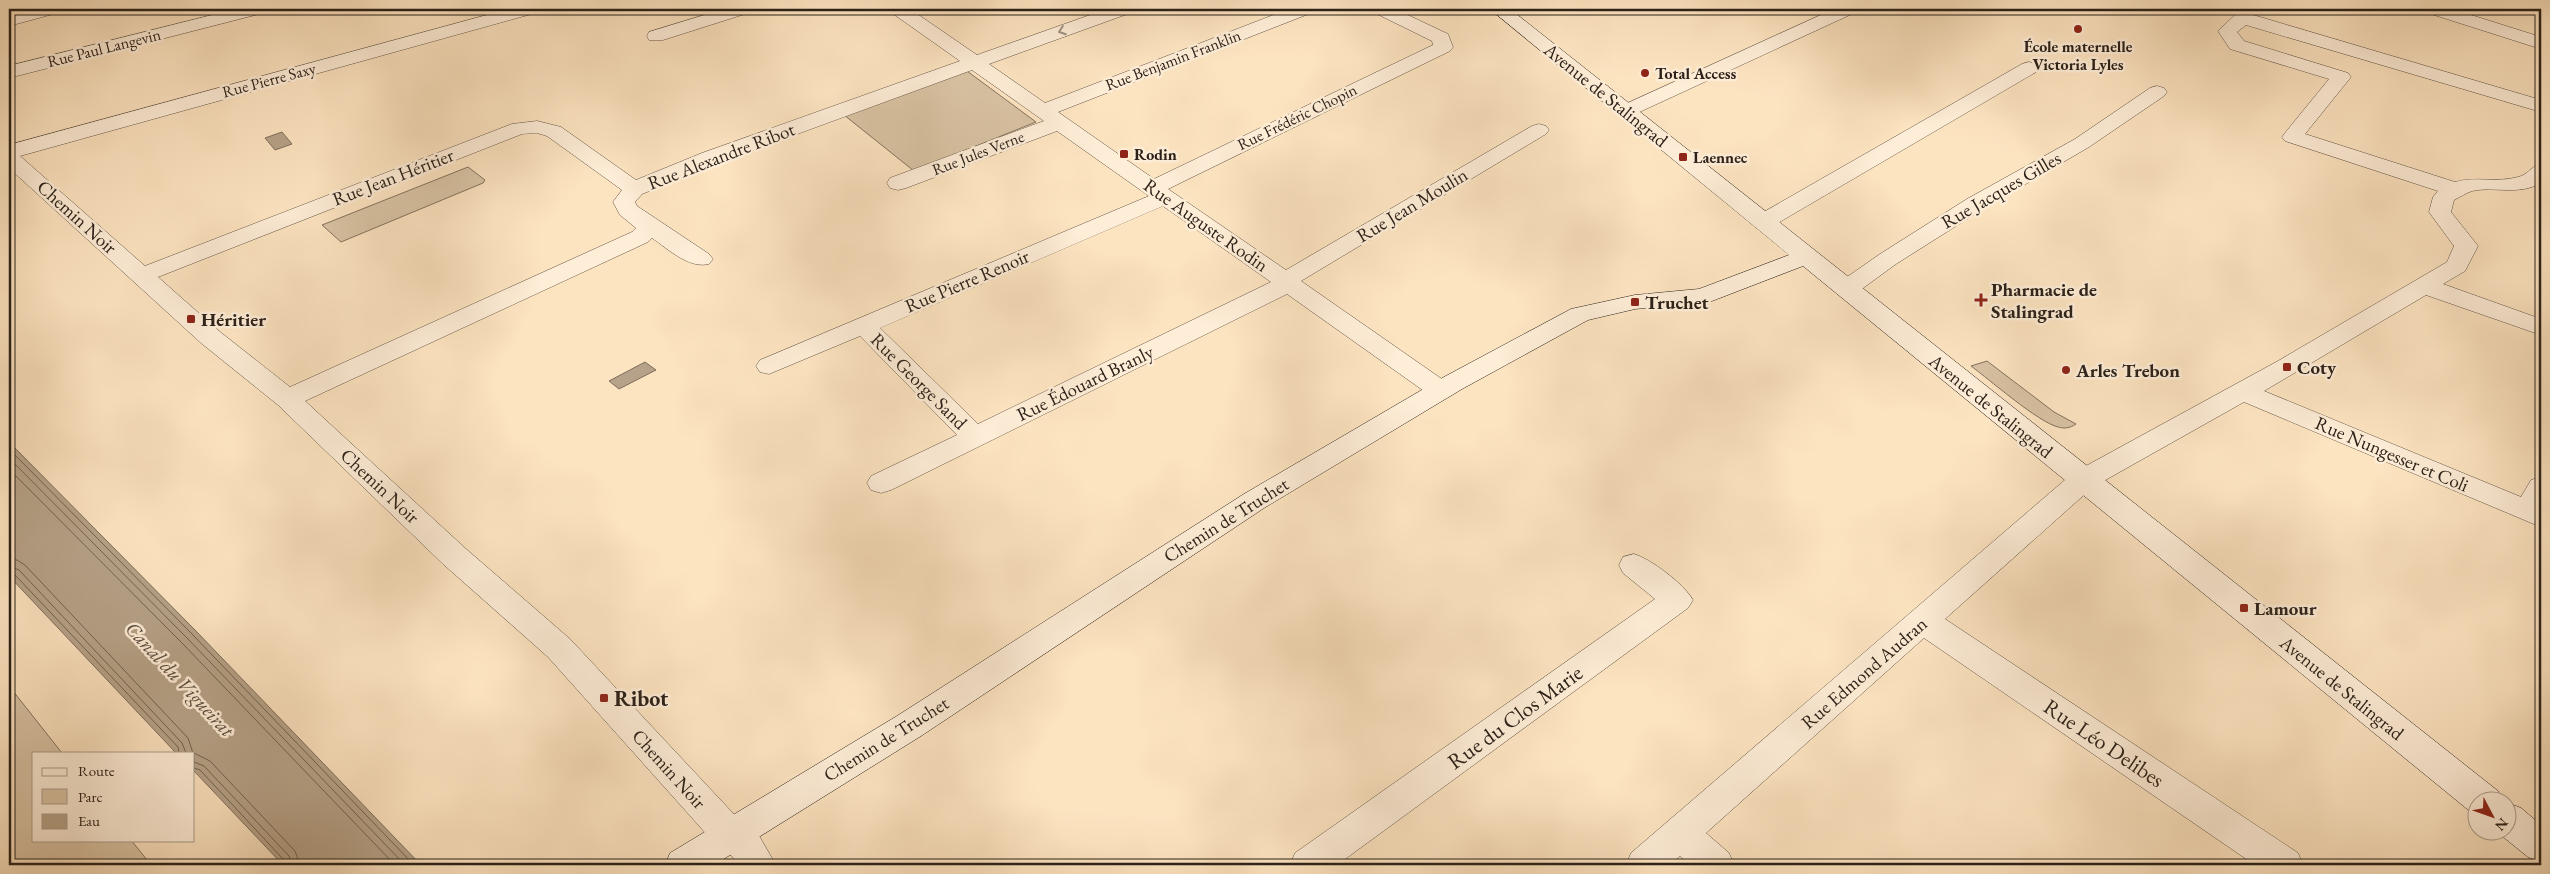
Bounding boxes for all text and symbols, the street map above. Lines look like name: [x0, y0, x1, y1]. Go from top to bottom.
marker: École maternelle Victoria Lyles: [2072, 23, 2084, 35]
street label: Rue Paul Langevin: [45, 24, 163, 72]
street label: Rue Benjamin Franklin: [1102, 24, 1244, 96]
one-way arrow: [1058, 25, 1067, 35]
place label: École maternelle Victoria Lyles: [2024, 36, 2133, 75]
street label: Avenue de Stalingrad: [1538, 37, 1673, 153]
street label: Rue Pierre Saxy: [220, 57, 319, 103]
place label: Total Access: [1655, 63, 1737, 84]
marker: Total Access: [1639, 67, 1651, 79]
street label: Rue Frédéric Chopin: [1234, 79, 1361, 155]
street label: Rue Alexandre Ribot: [644, 116, 798, 196]
street label: Rue Jules Verne: [929, 126, 1027, 180]
street label: Rue Jean Héritier: [329, 142, 458, 212]
place label: Rodin: [1134, 144, 1177, 165]
street label: Rue Jacques Gilles: [1936, 146, 2066, 234]
place label: Laennec: [1693, 147, 1748, 168]
marker: Rodin: [1118, 148, 1130, 160]
marker: Laennec: [1677, 151, 1689, 163]
street label: Rue Jean Moulin: [1352, 162, 1472, 248]
street label: Rue Auguste Rodin: [1139, 173, 1273, 277]
street label: Chemin Noir: [32, 174, 123, 260]
street label: Rue Pierre Renoir: [901, 243, 1034, 318]
place label: Pharmacie de Stalingrad: [1991, 277, 2097, 324]
place label: Truchet: [1645, 290, 1709, 315]
marker: Pharmacie de Stalingrad: [1975, 294, 1987, 306]
marker: Truchet: [1629, 296, 1641, 308]
place label: Héritier: [201, 307, 266, 332]
marker: Héritier: [185, 313, 197, 325]
street label: Rue George Sand: [865, 327, 973, 435]
street label: Rue Édouard Branly: [1012, 339, 1158, 427]
street label: Avenue de Stalingrad: [1923, 348, 2058, 464]
place label: Coty: [2297, 355, 2337, 380]
place label: Arles Trebon: [2075, 358, 2180, 383]
marker: Coty: [2281, 361, 2293, 373]
marker: Arles Trebon: [2060, 364, 2072, 376]
street label: Rue Nungesser et Coli: [2311, 410, 2473, 498]
street label: Chemin Noir: [335, 443, 425, 529]
street label: Chemin de Truchet: [1159, 472, 1293, 568]
place label: Lamour: [2254, 596, 2317, 621]
marker: Lamour: [2238, 602, 2250, 614]
street label: Rue Edmond Audran: [1796, 611, 1932, 735]
water label: Canal du Vigueirat: [120, 616, 241, 743]
street label: Avenue de Stalingrad: [2274, 630, 2409, 746]
street label: Rue du Clos Marie: [1442, 658, 1589, 776]
place label: Ribot: [614, 684, 669, 713]
street label: Chemin de Truchet: [819, 691, 953, 787]
marker: Ribot: [598, 692, 610, 704]
street label: Rue Léo Delibes: [2038, 692, 2170, 794]
street label: Chemin Noir: [626, 724, 712, 815]
legend: [32, 752, 195, 842]
text: Route: [78, 761, 115, 780]
text: Parc: [78, 787, 103, 806]
north arrow: [2468, 792, 2518, 842]
text: Eau: [78, 811, 100, 830]
text: N: [2491, 814, 2512, 835]

